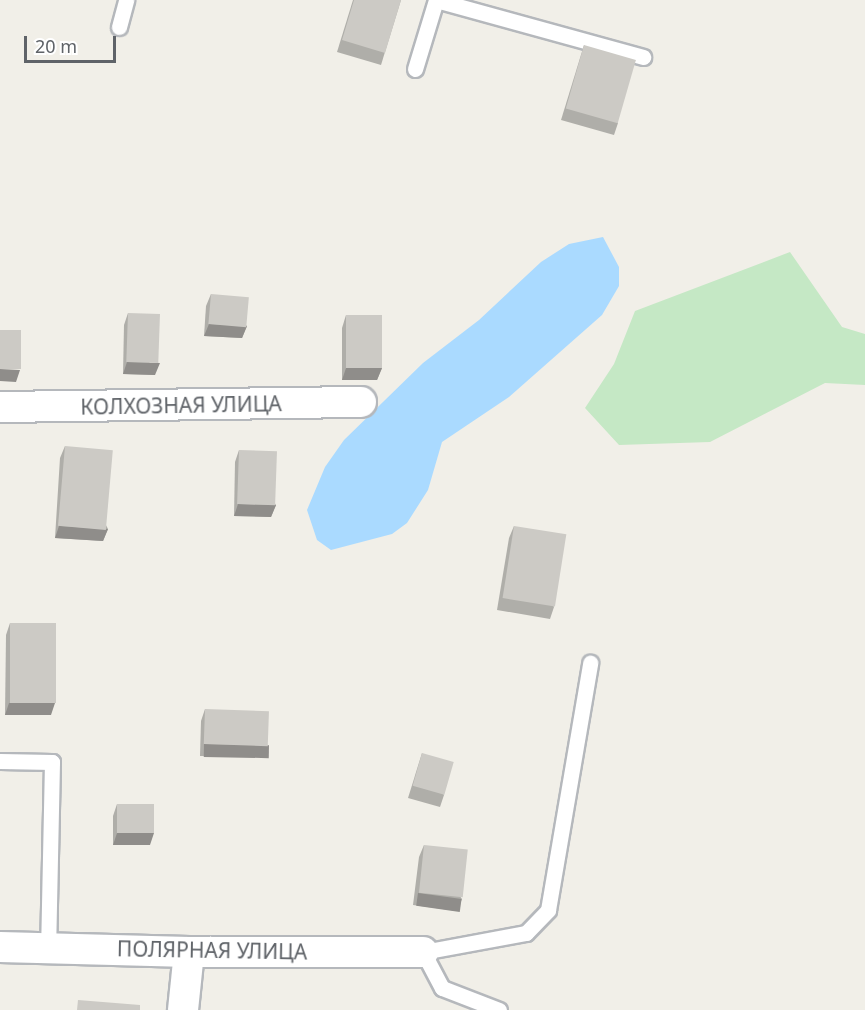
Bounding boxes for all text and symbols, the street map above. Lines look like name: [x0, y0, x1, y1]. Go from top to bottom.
scale bar: [27, 24, 118, 62]
text: 20 m: [35, 34, 77, 58]
street label: КОЛХОЗНАЯ УЛИЦА: [80, 391, 282, 419]
street label: ПОЛЯРНАЯ УЛИЦА: [117, 936, 307, 964]

